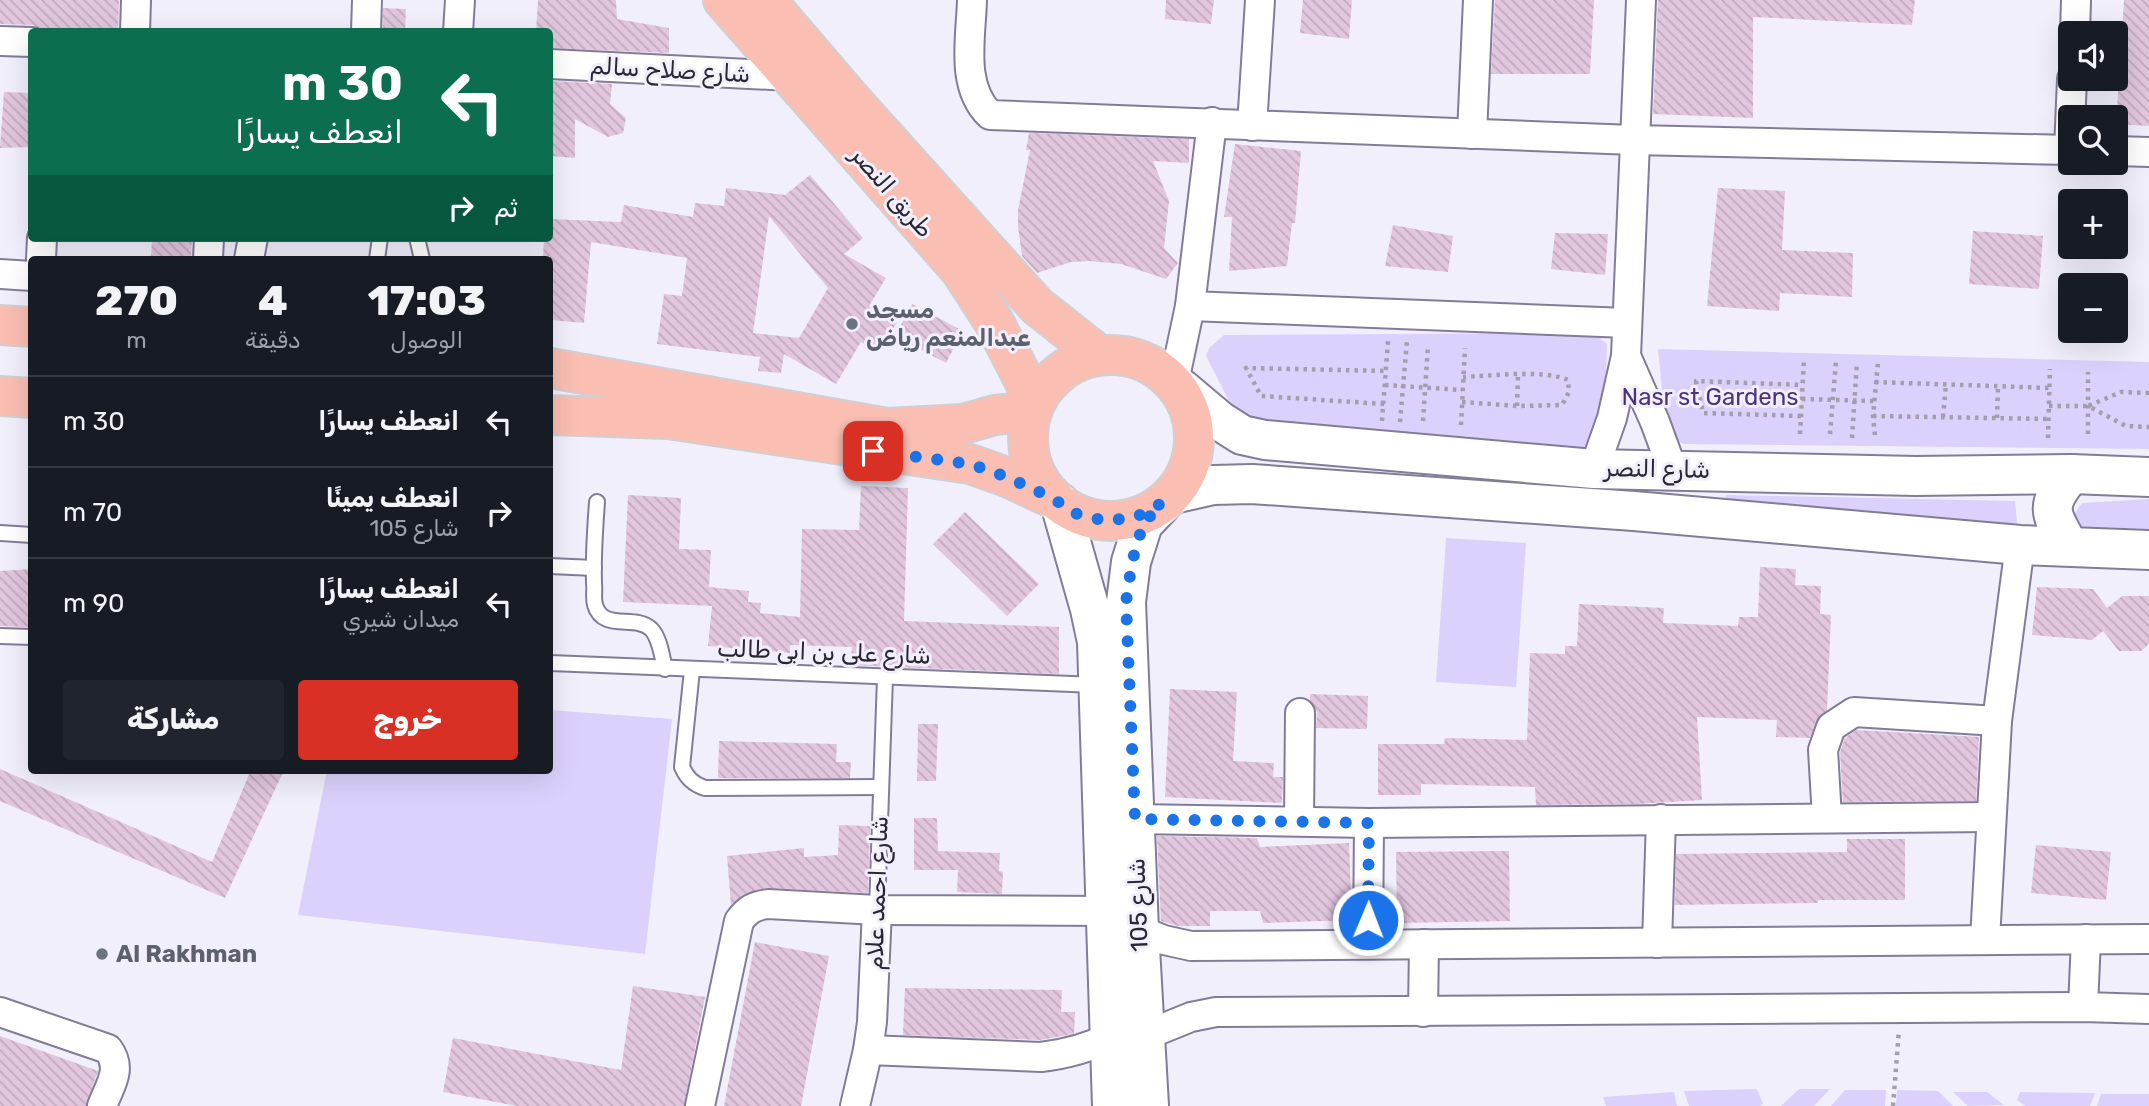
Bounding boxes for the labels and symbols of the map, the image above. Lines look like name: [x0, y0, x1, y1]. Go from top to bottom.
street label: شارع صلاح سالم: [589, 52, 751, 90]
street label: طريق النصر: [844, 139, 939, 243]
place label: مسجد عبدالمنعم رياض: [866, 296, 1030, 354]
marker: مسجد عبدالمنعم رياض: [844, 316, 860, 332]
park label: Nasr st Gardens: [1621, 383, 1799, 411]
pin: [843, 421, 903, 481]
street label: شارع النصر: [1602, 454, 1710, 486]
street label: شارع على بن ابى طالب: [717, 634, 931, 672]
street label: شارع احمد علام: [860, 815, 896, 971]
street label: شارع 105: [1122, 858, 1156, 952]
position arrow: [1331, 883, 1405, 957]
place label: Al Rakhman: [116, 940, 257, 968]
marker: Al Rakhman: [94, 946, 110, 962]

